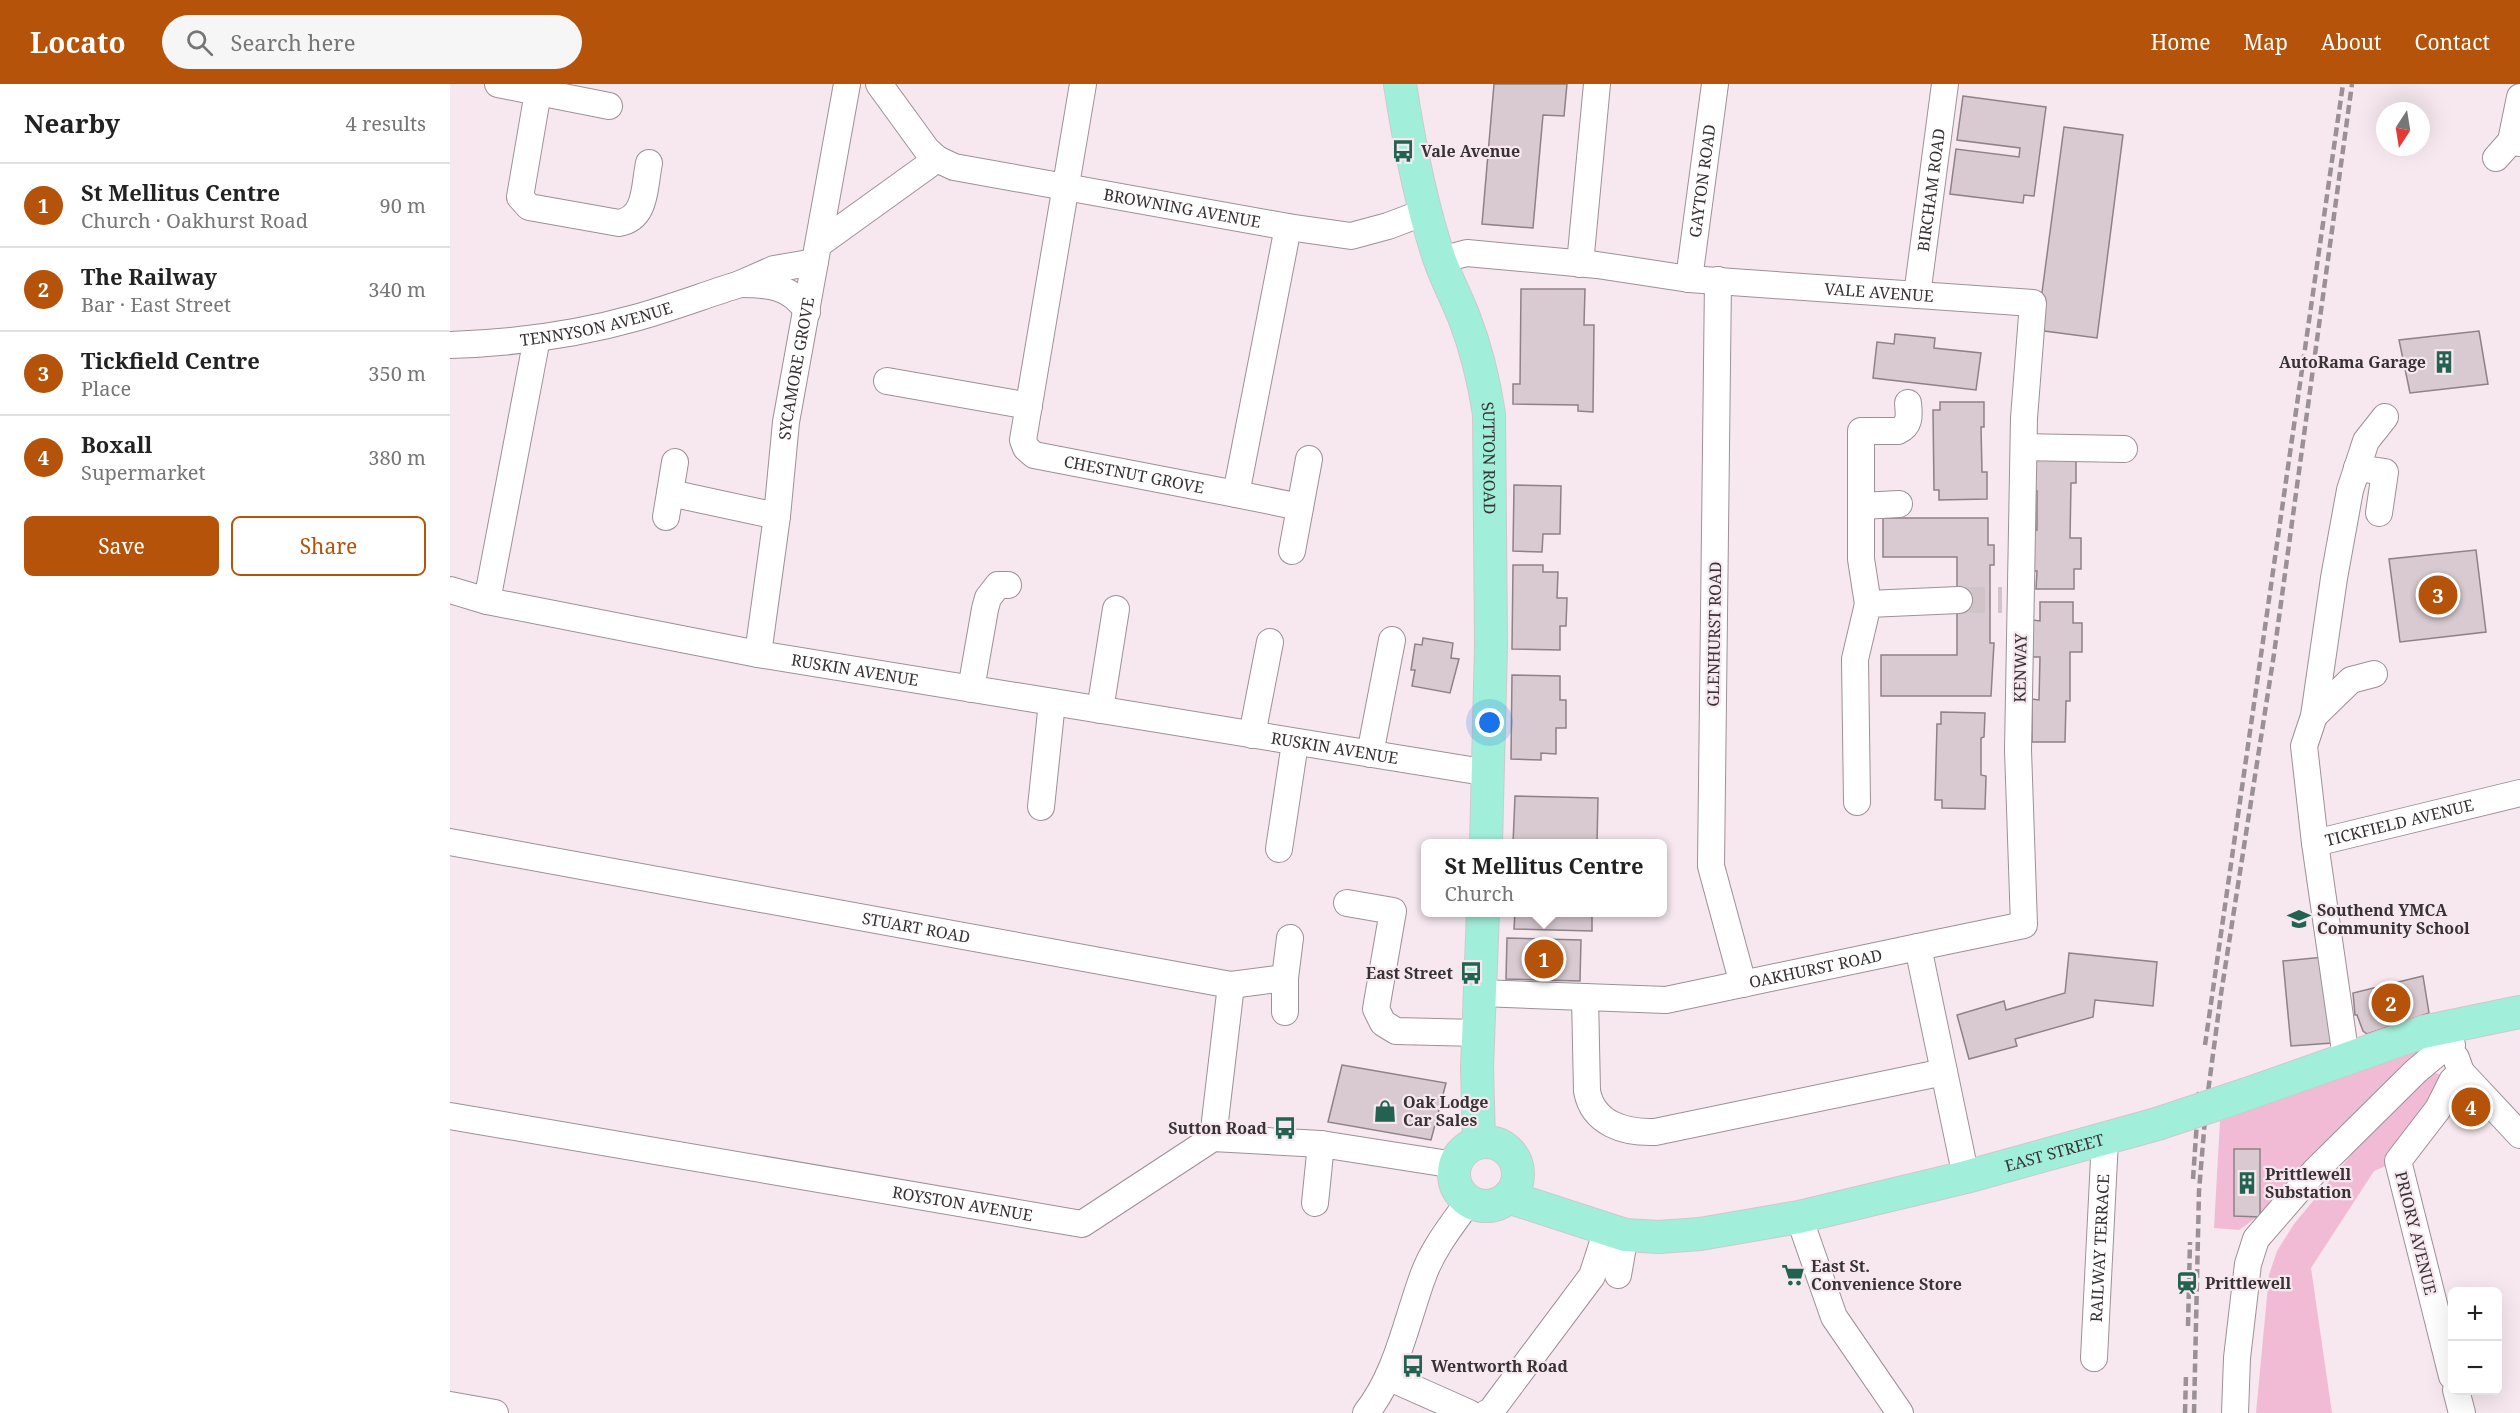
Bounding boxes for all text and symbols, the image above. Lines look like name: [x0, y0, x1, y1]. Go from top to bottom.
search box: [162, 15, 582, 69]
text: Locato: [30, 23, 126, 61]
icon: search: [183, 26, 216, 59]
text: Search here: [231, 27, 355, 57]
text: Home: [2151, 28, 2211, 56]
text: Map: [2244, 28, 2288, 56]
text: About: [2321, 28, 2382, 56]
text: Contact: [2415, 28, 2490, 56]
north arrow: [2376, 102, 2430, 156]
text: Nearby: [24, 105, 120, 141]
text: 4 results: [346, 110, 426, 137]
street label: GAYTON ROAD: [1684, 123, 1721, 239]
street label: BIRCHAM ROAD: [1912, 127, 1950, 253]
bus stop icon: Vale Avenue: [1390, 138, 1416, 164]
place label: Vale Avenue: [1421, 140, 1520, 162]
text: St Mellitus Centre: [81, 177, 280, 207]
street label: BROWNING AVENUE: [1102, 183, 1263, 233]
text: 1: [38, 192, 49, 219]
text: 90 m: [380, 192, 426, 219]
text: Church · Oakhurst Road: [81, 207, 308, 234]
text: The Railway: [81, 261, 217, 291]
text: 2: [38, 276, 49, 303]
text: 340 m: [368, 276, 426, 303]
street label: VALE AVENUE: [1824, 277, 1934, 307]
text: Bar · East Street: [81, 291, 231, 318]
street label: SYCAMORE GROVE: [773, 295, 819, 441]
street label: TENNYSON AVENUE: [519, 296, 675, 351]
text: Tickfield Centre: [81, 345, 260, 375]
building icon: AutoRama Garage: [2431, 349, 2457, 375]
place label: AutoRama Garage: [2279, 351, 2426, 373]
text: 3: [38, 360, 49, 387]
text: 350 m: [368, 360, 426, 387]
text: Place: [81, 375, 131, 402]
street label: SUTTON ROAD: [1476, 400, 1501, 514]
text: Boxall: [81, 429, 152, 459]
text: 4: [38, 444, 49, 471]
text: 380 m: [368, 444, 426, 471]
street label: CHESTNUT GROVE: [1062, 450, 1206, 499]
text: Supermarket: [81, 459, 206, 486]
button: Save: [24, 516, 219, 576]
button: Share: [231, 516, 426, 576]
street label: GLENHURST ROAD: [1702, 561, 1726, 707]
pin: 3: [2418, 572, 2458, 618]
street label: KENWAY: [2008, 632, 2032, 703]
street label: RUSKIN AVENUE: [790, 649, 920, 691]
your location: [1475, 708, 1504, 737]
street label: RUSKIN AVENUE: [1269, 727, 1400, 769]
street label: TICKFIELD AVENUE: [2323, 794, 2476, 851]
popup: [1421, 839, 1667, 917]
text: St Mellitus Centre: [1445, 850, 1644, 880]
text: Church: [1445, 880, 1514, 907]
place label: Southend YMCA Community School: [2317, 899, 2470, 939]
school or university icon: Southend YMCA Community School: [2286, 906, 2312, 932]
street label: STUART ROAD: [860, 907, 972, 948]
pin: 1: [1524, 936, 1564, 982]
street label: OAKHURST ROAD: [1747, 944, 1884, 993]
bus stop icon: East Street: [1458, 960, 1484, 986]
place label: East Street: [1366, 962, 1454, 984]
pin: 2: [2372, 980, 2410, 1026]
pin: 4: [2452, 1084, 2490, 1130]
place label: Oak Lodge Car Sales: [1403, 1091, 1488, 1131]
shop icon: Oak Lodge Car Sales: [1372, 1098, 1398, 1124]
bus stop icon: Sutton Road: [1272, 1115, 1298, 1141]
place label: Sutton Road: [1168, 1117, 1268, 1139]
street label: EAST STREET: [2002, 1128, 2107, 1177]
place label: Prittlewell Substation: [2265, 1163, 2352, 1203]
street label: PRIORY AVENUE: [2390, 1169, 2442, 1297]
building icon: Prittlewell Substation: [2234, 1170, 2260, 1196]
street label: RAILWAY TERRACE: [2085, 1173, 2114, 1323]
street label: ROYSTON AVENUE: [891, 1181, 1034, 1226]
place label: East St. Convenience Store: [1811, 1255, 1962, 1295]
supermarket icon: East St. Convenience Store: [1780, 1262, 1806, 1288]
station icon: Prittlewell: [2174, 1270, 2200, 1296]
place label: Prittlewell: [2205, 1272, 2291, 1294]
map controls: [2448, 1287, 2502, 1395]
button: +: [2448, 1287, 2502, 1341]
button: −: [2448, 1341, 2502, 1395]
bus stop icon: Wentworth Road: [1400, 1353, 1426, 1379]
place label: Wentworth Road: [1431, 1355, 1568, 1377]

